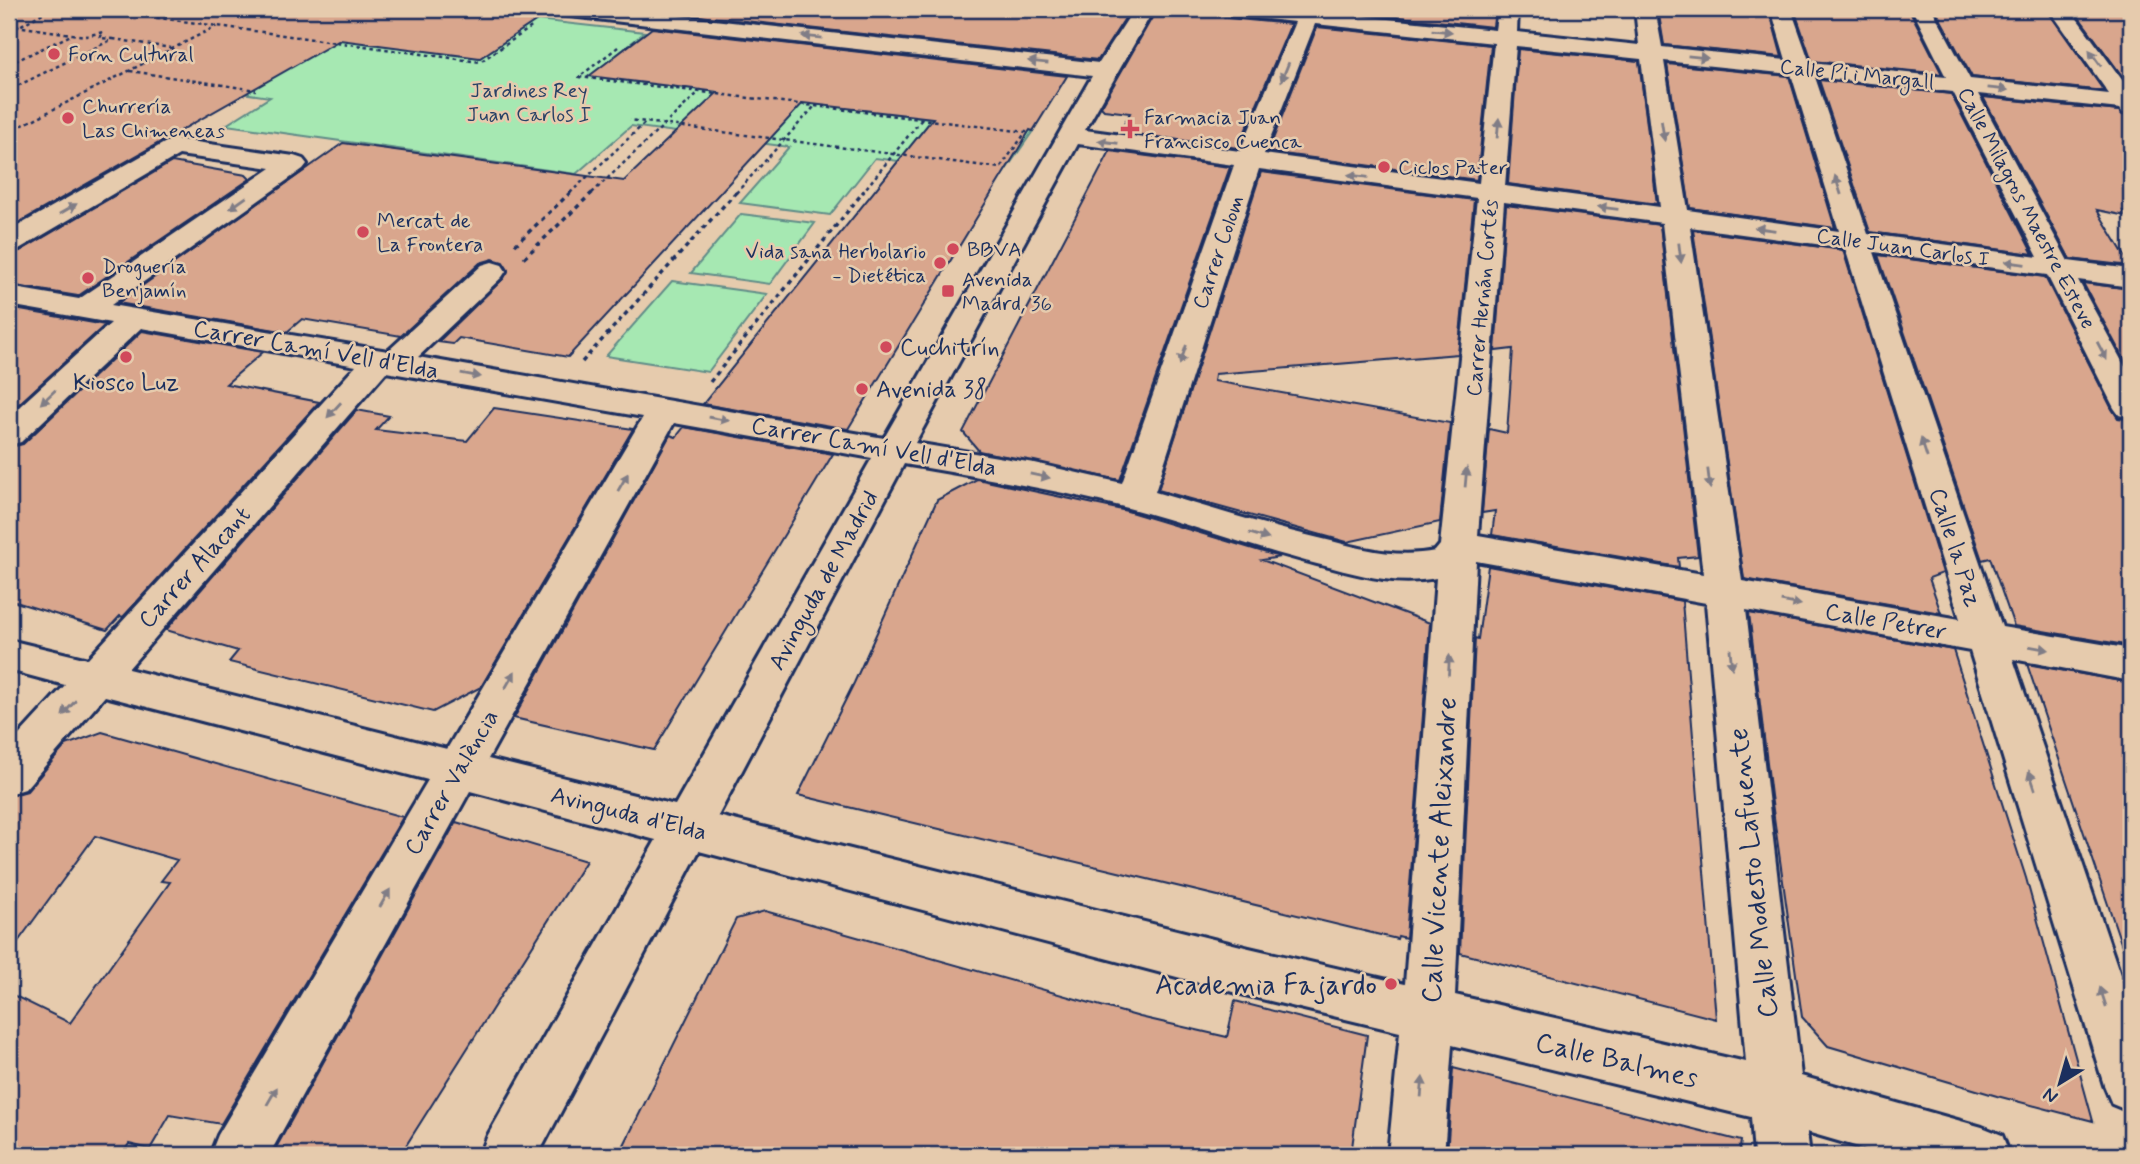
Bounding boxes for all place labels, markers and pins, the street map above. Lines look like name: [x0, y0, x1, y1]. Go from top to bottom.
place label: Forn Cultural: [68, 41, 194, 69]
marker: Forn Cultural: [46, 46, 62, 62]
place label: Churrería Las Chimeneas: [82, 93, 225, 145]
place label: Farmacia Juan Francisco Cuenca: [1144, 104, 1302, 156]
marker: Churrería Las Chimeneas: [60, 110, 76, 126]
marker: Farmacia Juan Francisco Cuenca: [1122, 121, 1138, 137]
place label: Ciclos Pater: [1398, 154, 1508, 182]
marker: Ciclos Pater: [1376, 159, 1392, 175]
place label: Mercat de La Frontera: [377, 207, 483, 259]
marker: Mercat de La Frontera: [355, 224, 371, 240]
place label: BBVA: [967, 236, 1022, 264]
place label: Vida sana Herbolario - Dietética: [745, 238, 926, 290]
marker: BBVA: [945, 241, 961, 257]
place label: Droguería Benjamín: [102, 253, 187, 305]
marker: Vida sana Herbolario - Dietética: [932, 255, 948, 271]
place label: Avenida Madrd, 36: [962, 266, 1052, 318]
marker: Droguería Benjamín: [80, 270, 96, 286]
marker: Avenida Madrd, 36: [940, 283, 956, 299]
place label: Cuchitrín: [900, 333, 1000, 364]
marker: Cuchitrín: [878, 339, 894, 355]
marker: Kiosco Luz: [118, 349, 134, 365]
place label: Kiosco Luz: [73, 368, 179, 399]
place label: Avenida 38: [876, 375, 987, 406]
marker: Avenida 38: [854, 381, 870, 397]
place label: Academia Fajardo: [1155, 968, 1377, 1005]
marker: Academia Fajardo: [1383, 976, 1399, 992]

